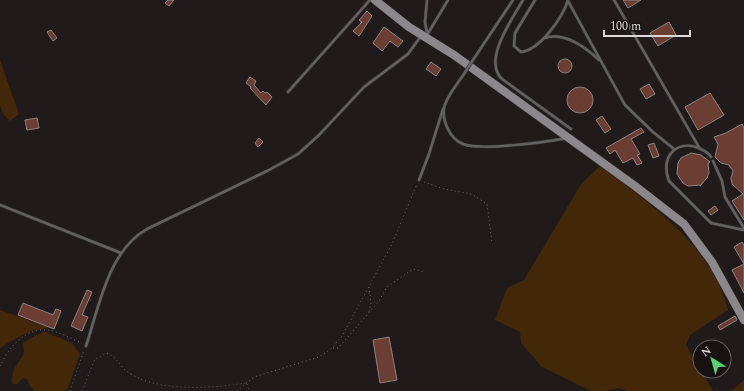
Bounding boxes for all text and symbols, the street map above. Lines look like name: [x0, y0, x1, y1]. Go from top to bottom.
scale bar: [604, 12, 690, 38]
text: 100 m: [610, 17, 641, 36]
north arrow: [692, 339, 732, 379]
text: N: [698, 342, 715, 361]

